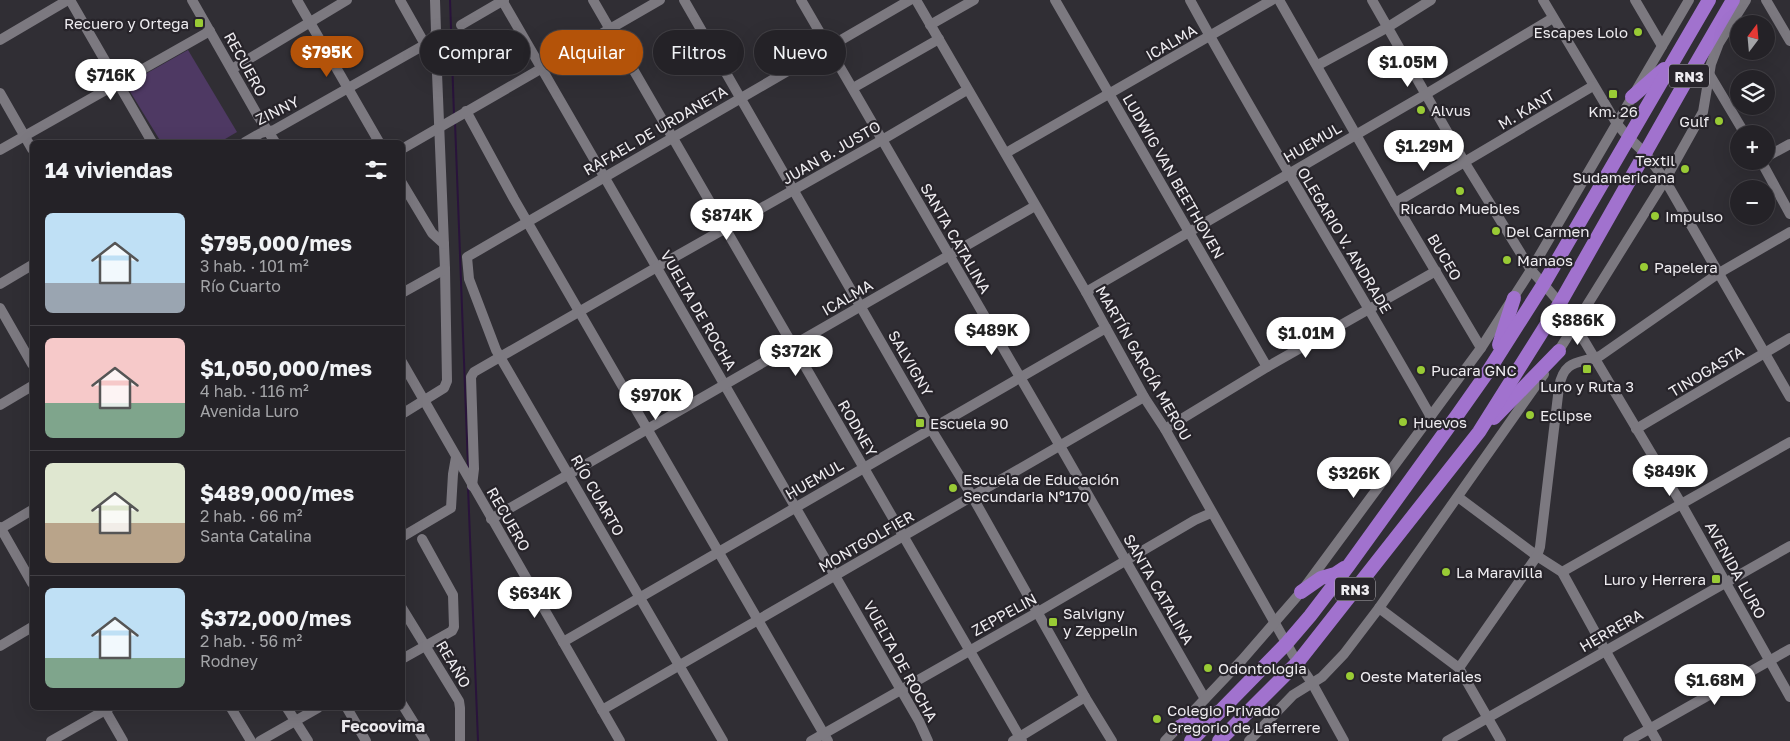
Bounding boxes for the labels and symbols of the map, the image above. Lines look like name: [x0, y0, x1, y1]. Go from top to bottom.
place label: Recuero y Ortega: [64, 14, 189, 32]
north arrow: [1730, 15, 1775, 60]
marker: Recuero y Ortega: [193, 17, 205, 29]
street label: ICALMA: [1142, 20, 1200, 64]
place label: Escapes Lolo: [1534, 23, 1628, 41]
marker: Escapes Lolo: [1632, 26, 1644, 38]
street label: RECUERO: [221, 29, 271, 99]
pin: $795K: [292, 36, 362, 78]
pin: $1.05M: [1367, 46, 1449, 88]
pin: $716K: [76, 58, 146, 101]
road number: RN3: [1669, 64, 1709, 88]
street label: RAFAEL DE URDANETA: [580, 81, 730, 179]
street label: M. KANT: [1495, 85, 1557, 133]
marker: Km. 26: [1607, 88, 1619, 100]
street label: LUDWIG VAN BEETHOVEN: [1119, 90, 1229, 262]
street label: ZINNY: [252, 92, 302, 128]
place label: Alvus: [1431, 101, 1471, 119]
place label: Km. 26: [1588, 102, 1638, 120]
marker: Alvus: [1415, 104, 1427, 116]
place label: Gulf: [1679, 112, 1710, 130]
marker: Gulf: [1713, 115, 1725, 127]
street label: JUAN B. JUSTO: [778, 116, 884, 188]
street label: HUEMUL: [1280, 118, 1345, 166]
pin: $1.29M: [1383, 130, 1465, 172]
place label: Textil Sudamericana: [1572, 151, 1675, 186]
marker: Textil Sudamericana: [1679, 163, 1691, 175]
street label: OLEGARIO V. ANDRADE: [1294, 164, 1396, 316]
street label: SANTA CATALINA: [917, 180, 995, 296]
marker: Ricardo Muebles: [1454, 185, 1466, 197]
pin: $874K: [692, 198, 762, 241]
place label: Ricardo Muebles: [1400, 199, 1520, 217]
place label: Impulso: [1665, 207, 1723, 225]
marker: Impulso: [1649, 210, 1661, 222]
place label: Del Carmen: [1506, 222, 1589, 240]
marker: Del Carmen: [1490, 225, 1502, 237]
street label: BUCEO: [1424, 230, 1466, 284]
street label: VUELTA DE ROCHA: [657, 247, 741, 373]
place label: Manaos: [1517, 251, 1573, 269]
marker: Manaos: [1501, 254, 1513, 266]
place label: Papelera: [1654, 258, 1718, 276]
marker: Papelera: [1638, 261, 1650, 273]
street label: ICALMA: [818, 275, 876, 319]
street label: MARTÍN GARCÍA MEROU: [1092, 282, 1196, 444]
pin: $886K: [1543, 304, 1613, 346]
pin: $489K: [957, 314, 1027, 356]
pin: $1.01M: [1265, 316, 1347, 359]
street label: SALVIGNY: [885, 327, 937, 399]
pin: $372K: [761, 334, 831, 377]
street label: TINOGASTA: [1665, 342, 1747, 400]
place label: Pucara GNC: [1431, 361, 1517, 379]
marker: Luro y Ruta 3: [1581, 363, 1593, 375]
marker: Pucara GNC: [1415, 364, 1427, 376]
place label: Luro y Ruta 3: [1540, 377, 1634, 395]
pin: $970K: [621, 378, 691, 421]
street label: RODNEY: [835, 397, 882, 460]
place label: Eclipse: [1540, 406, 1592, 424]
marker: Eclipse: [1524, 409, 1536, 421]
place label: Huevos: [1413, 413, 1467, 431]
place label: Escuela 90: [930, 414, 1008, 432]
marker: Huevos: [1397, 416, 1409, 428]
marker: Escuela 90: [914, 417, 926, 429]
street label: RÍO CUARTO: [568, 451, 628, 539]
pin: $849K: [1635, 454, 1705, 497]
street label: HUEMUL: [782, 455, 847, 503]
pin: $326K: [1319, 456, 1389, 499]
place label: Escuela de Educación Secundaria Nº170: [963, 470, 1119, 505]
marker: Escuela de Educación Secundaria Nº170: [947, 482, 959, 494]
street label: RECUERO: [483, 484, 535, 554]
street label: MONTGOLFIER: [815, 506, 917, 576]
street label: AVENIDA LURO: [1702, 518, 1770, 622]
street label: SANTA CATALINA: [1120, 531, 1198, 647]
place label: La Maravilla: [1456, 563, 1543, 581]
marker: La Maravilla: [1440, 566, 1452, 578]
place label: Luro y Herrera: [1604, 570, 1706, 588]
marker: Luro y Herrera: [1710, 573, 1722, 585]
pin: $634K: [500, 576, 570, 619]
road number: RN3: [1335, 578, 1375, 600]
street label: ZEPPELIN: [968, 589, 1040, 639]
street label: VUELTA DE ROCHA: [860, 597, 942, 725]
place label: Salvigny y Zeppelin: [1063, 604, 1138, 639]
street label: HERRERA: [1576, 605, 1646, 655]
marker: Salvigny y Zeppelin: [1047, 616, 1059, 628]
street label: REAÑO: [433, 637, 475, 691]
place label: Odontologia: [1218, 659, 1307, 677]
marker: Odontologia: [1202, 662, 1214, 674]
pin: $1.68M: [1674, 664, 1756, 706]
place label: Oeste Materiales: [1360, 667, 1482, 685]
marker: Oeste Materiales: [1344, 670, 1356, 682]
place label: Colegio Privado Gregorio de Laferrere: [1167, 701, 1321, 736]
marker: Colegio Privado Gregorio de Laferrere: [1151, 713, 1163, 725]
district label: Fecoovima: [341, 716, 425, 736]

